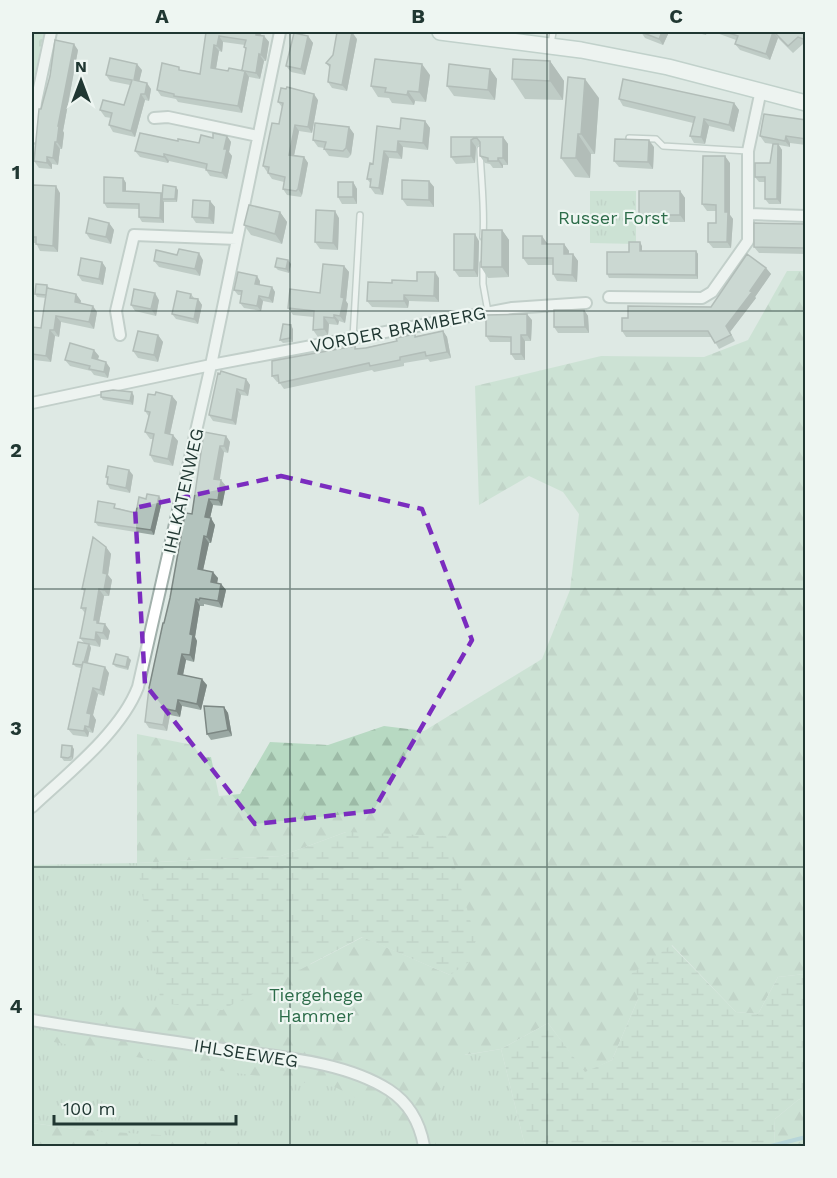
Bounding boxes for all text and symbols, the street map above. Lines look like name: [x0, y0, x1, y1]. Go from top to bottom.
text: A: [155, 4, 169, 28]
text: B: [411, 4, 425, 28]
text: C: [669, 4, 683, 28]
north arrow: [51, 51, 111, 111]
text: N: [75, 57, 87, 76]
text: 1: [12, 160, 20, 184]
park label: Russer Forst: [558, 207, 668, 228]
street label: VORDER BRAMBERG: [308, 302, 488, 356]
street label: IHLKATENWEG: [158, 426, 208, 556]
text: 2: [10, 438, 22, 462]
text: 3: [10, 716, 22, 740]
park label: Tiergehege Hammer: [269, 984, 363, 1026]
text: 4: [10, 994, 23, 1018]
street label: IHLSEEWEG: [192, 1034, 300, 1072]
scale bar: [54, 1088, 236, 1126]
text: 100 m: [63, 1098, 116, 1119]

